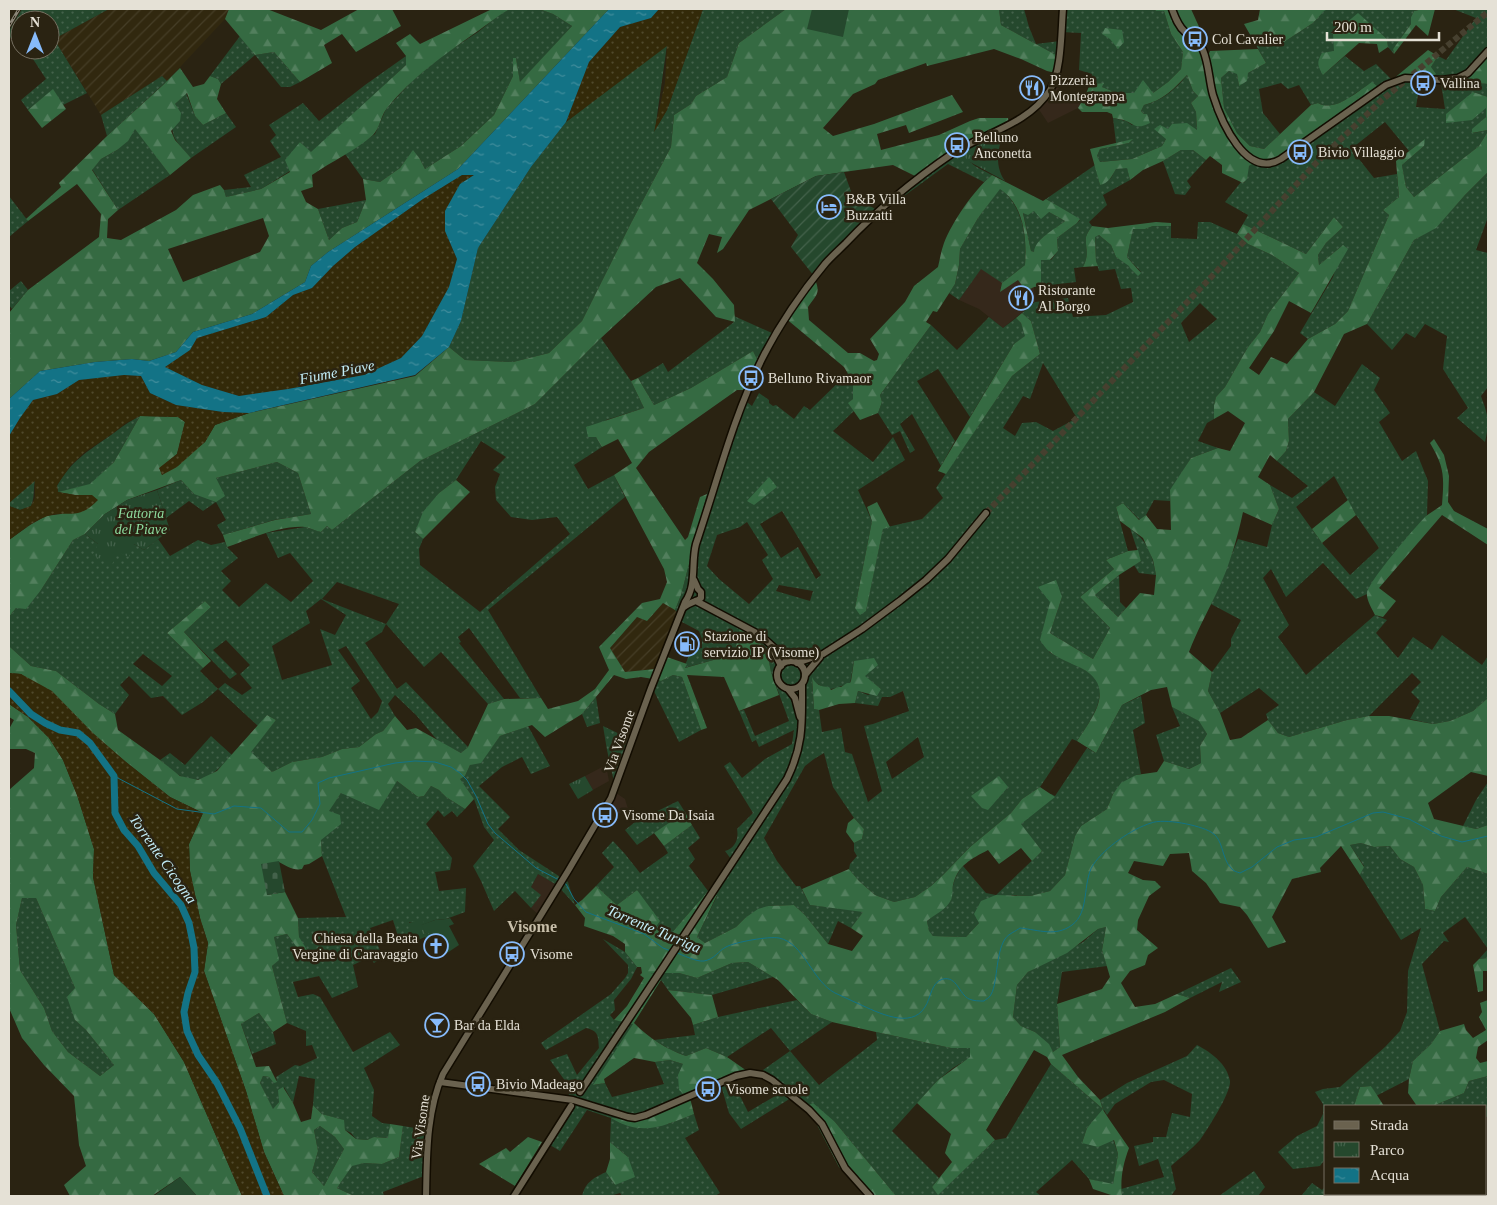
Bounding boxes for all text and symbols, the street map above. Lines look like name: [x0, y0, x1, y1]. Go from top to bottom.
north arrow: [10, 10, 60, 60]
scale bar: [1327, 10, 1440, 42]
text: N: [30, 15, 40, 30]
text: 200 m: [1334, 19, 1372, 35]
bus stop icon: Col Cavalier: [1182, 26, 1208, 52]
place label: Col Cavalier: [1212, 32, 1283, 47]
bus stop icon: Vallina: [1410, 70, 1436, 96]
place label: Pizzeria Montegrappa: [1050, 73, 1125, 104]
restaurant icon: Pizzeria Montegrappa: [1019, 75, 1045, 101]
place label: Vallina: [1440, 76, 1480, 91]
place label: Belluno Anconetta: [974, 130, 1032, 161]
bus stop icon: Belluno Anconetta: [944, 132, 970, 158]
bus stop icon: Bivio Villaggio: [1287, 139, 1313, 165]
place label: Bivio Villaggio: [1318, 145, 1404, 160]
place label: B&B Villa Buzzatti: [846, 192, 907, 223]
hotel icon: B&B Villa Buzzatti: [816, 194, 842, 220]
place label: Ristorante Al Borgo: [1038, 283, 1096, 314]
restaurant icon: Ristorante Al Borgo: [1008, 285, 1034, 311]
water label: Fiume Piave: [297, 357, 376, 387]
bus stop icon: Belluno Rivamaor: [738, 365, 764, 391]
place label: Belluno Rivamaor: [768, 371, 871, 386]
park label: Fattoria del Piave: [115, 506, 167, 537]
place label: Stazione di servizio IP (Visome): [704, 629, 820, 661]
fuel station icon: Stazione di servizio IP (Visome): [674, 631, 700, 657]
street label: Via Visome: [601, 708, 638, 774]
bus stop icon: Visome Da Isaia: [592, 802, 618, 828]
place label: Visome Da Isaia: [622, 808, 715, 823]
water label: Torrente Cicogna: [126, 811, 200, 907]
water label: Torrente Turriga: [605, 902, 703, 956]
district label: Visome: [507, 918, 557, 935]
place label: Chiesa della Beata Vergine di Caravaggio: [292, 931, 419, 962]
church icon: Chiesa della Beata Vergine di Caravaggio: [423, 933, 449, 959]
bus stop icon: Visome: [499, 941, 525, 967]
place label: Visome: [530, 947, 573, 962]
bar icon: Bar da Elda: [424, 1012, 450, 1038]
place label: Bar da Elda: [454, 1018, 521, 1033]
bus stop icon: Bivio Madeago: [465, 1071, 491, 1097]
bus stop icon: Visome scuole: [695, 1076, 721, 1102]
place label: Bivio Madeago: [496, 1077, 583, 1092]
place label: Visome scuole: [726, 1082, 808, 1097]
street label: Via Visome: [409, 1094, 432, 1160]
legend: [1324, 1105, 1487, 1195]
text: Strada: [1370, 1117, 1409, 1133]
text: Parco: [1370, 1142, 1404, 1158]
text: Acqua: [1370, 1167, 1409, 1183]

